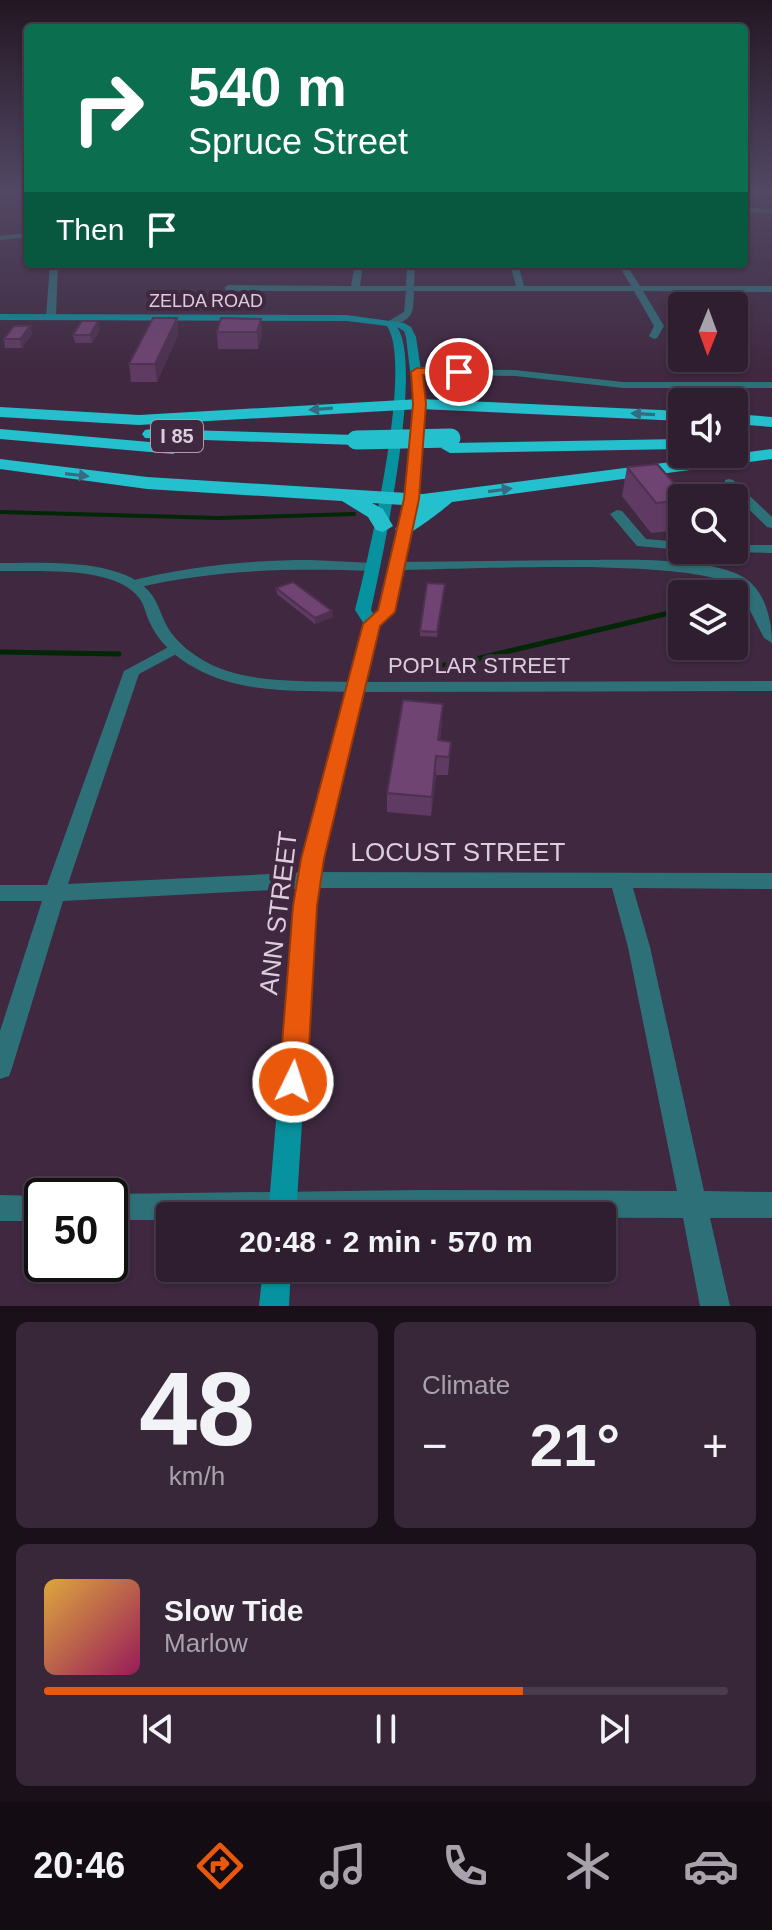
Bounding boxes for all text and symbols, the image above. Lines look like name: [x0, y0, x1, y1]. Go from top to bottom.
text: 540 m: [188, 55, 347, 118]
icon: right: [56, 56, 160, 160]
text: Spruce Street: [188, 121, 408, 162]
icon: arrive: [140, 208, 184, 252]
text: Then: [56, 213, 124, 246]
street label: ZELDA ROAD: [149, 291, 263, 311]
north arrow: [668, 292, 748, 372]
map controls: [668, 292, 748, 660]
pin: [425, 338, 493, 406]
icon: arrive: [437, 350, 481, 394]
button: sound: [668, 388, 748, 468]
one-way arrow: [308, 403, 333, 416]
one-way arrow: [630, 408, 655, 421]
road number: I 85: [151, 420, 203, 452]
one-way arrow: [65, 468, 90, 481]
one-way arrow: [488, 483, 513, 496]
button: search: [668, 484, 748, 564]
button: layers: [668, 580, 748, 660]
street label: POPLAR STREET: [388, 653, 570, 678]
street label: ANN STREET: [253, 829, 303, 997]
street label: LOCUST STREET: [351, 837, 566, 867]
position arrow: [251, 1040, 335, 1124]
speed limit sign: 50: [24, 1178, 128, 1282]
text: 20:48 · 2 min · 570 m: [239, 1225, 533, 1258]
text: 48: [139, 1351, 255, 1467]
text: Climate: [422, 1370, 510, 1400]
text: 21°: [530, 1412, 620, 1479]
text: −: [422, 1421, 448, 1470]
text: +: [702, 1421, 728, 1470]
text: km/h: [169, 1461, 225, 1491]
text: Slow Tide: [164, 1594, 303, 1627]
text: Marlow: [164, 1628, 248, 1658]
icon: previous: [136, 1707, 180, 1751]
icon: pause: [364, 1707, 408, 1751]
icon: next: [592, 1707, 636, 1751]
icon: directions: [192, 1838, 248, 1894]
icon: music: [315, 1838, 371, 1894]
icon: phone: [437, 1838, 493, 1894]
icon: climate: [560, 1838, 616, 1894]
icon: car: [683, 1838, 739, 1894]
text: 20:46: [33, 1845, 125, 1886]

